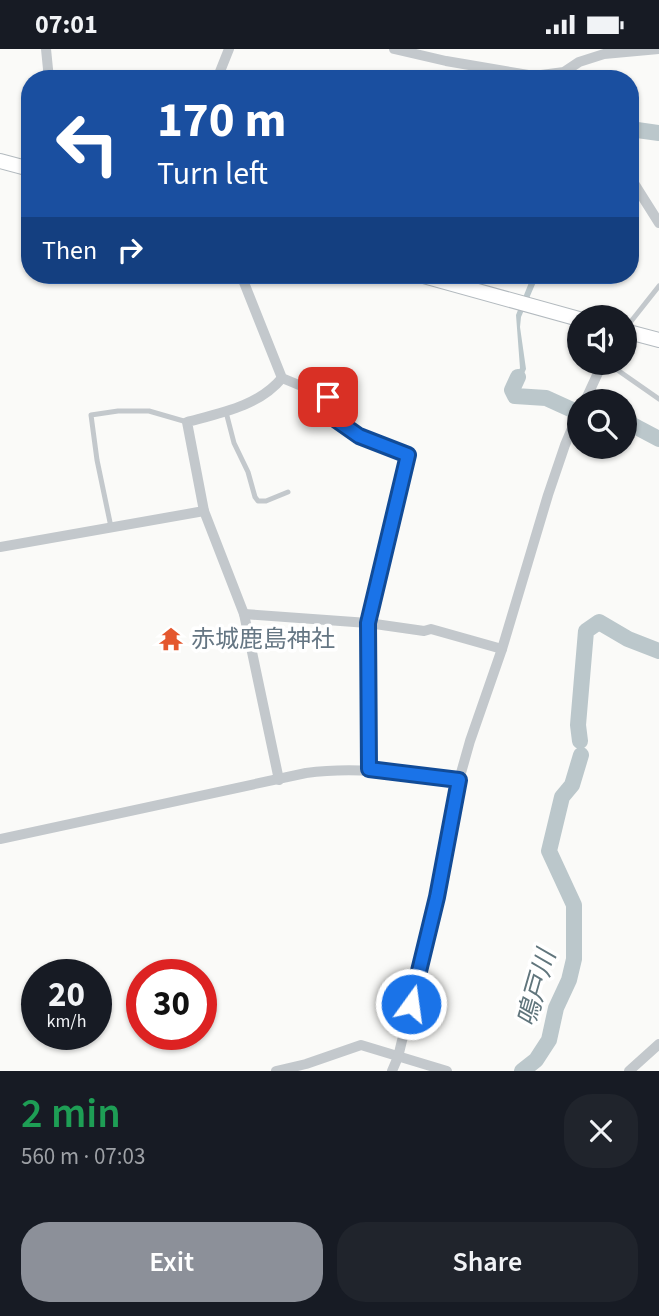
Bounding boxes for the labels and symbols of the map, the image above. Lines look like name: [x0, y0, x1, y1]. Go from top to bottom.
pin: [298, 367, 358, 427]
place label: 赤城鹿島神社: [191, 622, 335, 657]
temple icon: 赤城鹿島神社: [157, 625, 185, 653]
water label: 鳴戸川: [508, 943, 566, 1031]
speed limit sign: 30: [126, 959, 217, 1050]
position arrow: [374, 967, 448, 1041]

